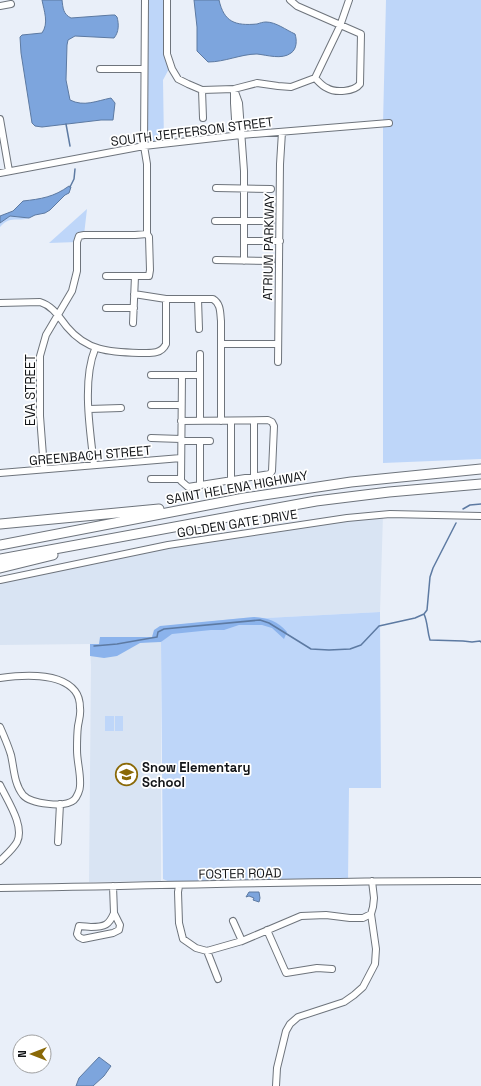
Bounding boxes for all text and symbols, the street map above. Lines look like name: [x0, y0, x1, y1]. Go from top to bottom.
street label: SOUTH JEFFERSON STREET: [110, 113, 275, 150]
street label: ATRIUM PARKWAY: [259, 193, 278, 301]
street label: EVA STREET: [22, 354, 39, 426]
street label: GREENBACH STREET: [28, 442, 152, 469]
street label: SAINT HELENA HIGHWAY: [165, 467, 309, 508]
street label: GOLDEN GATE DRIVE: [176, 506, 299, 541]
place label: Snow Elementary School: [142, 759, 251, 791]
school or university icon: Snow Elementary School: [113, 761, 139, 787]
street label: FOSTER ROAD: [198, 864, 282, 883]
north arrow: [12, 1034, 52, 1074]
text: N: [15, 1050, 29, 1058]

